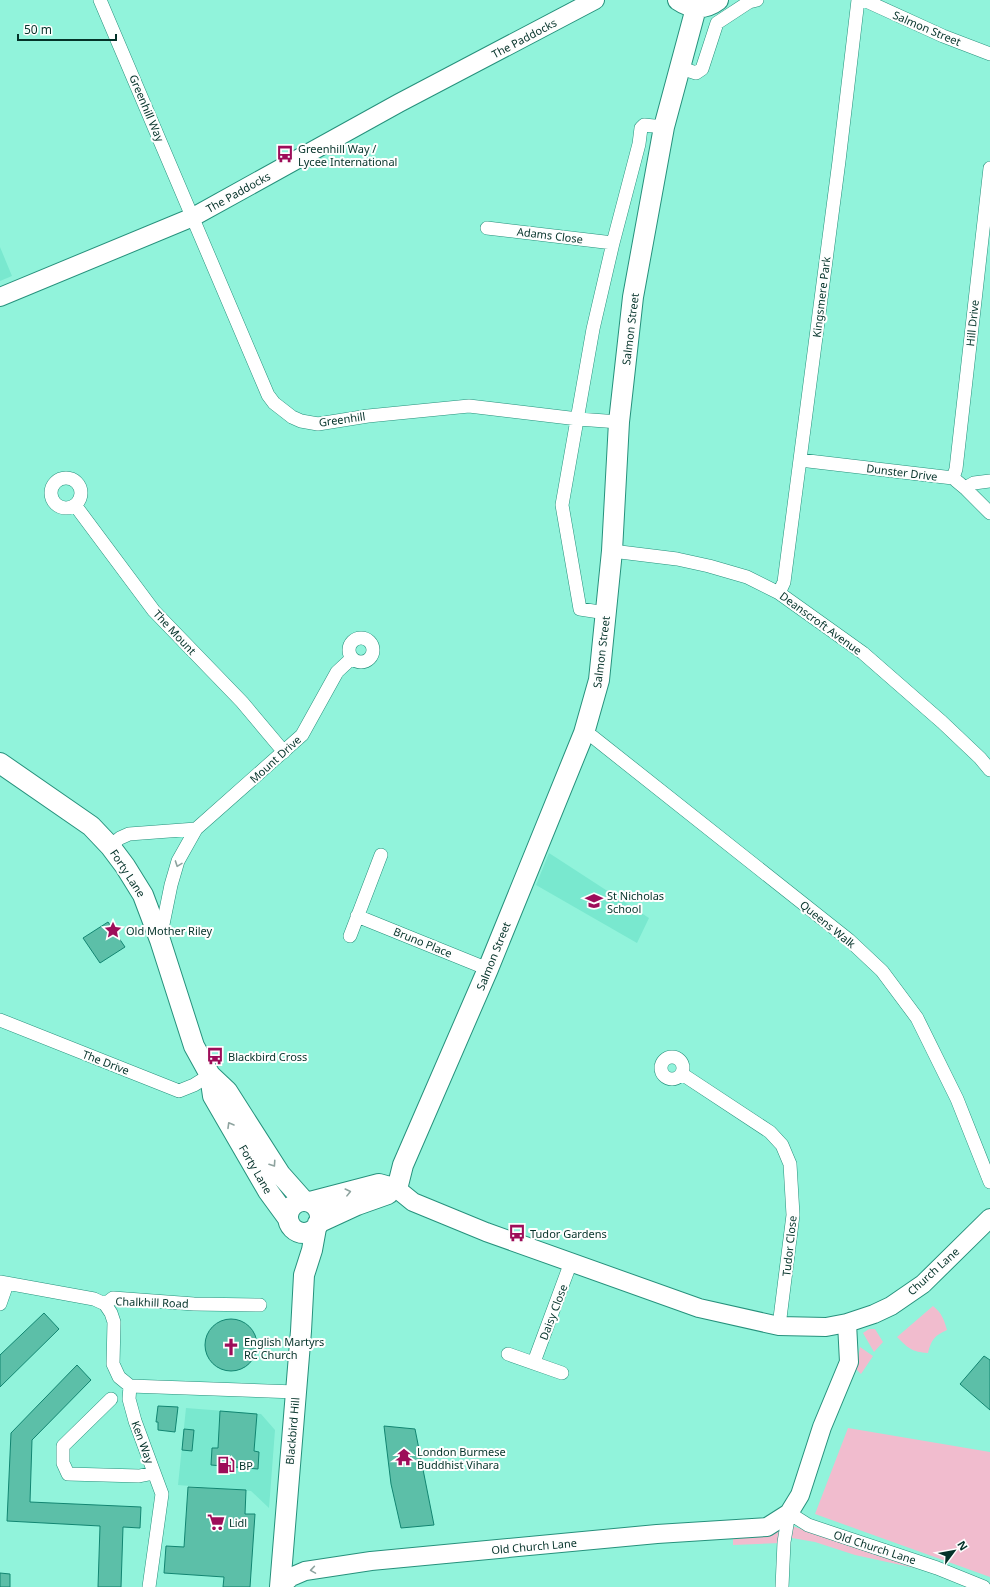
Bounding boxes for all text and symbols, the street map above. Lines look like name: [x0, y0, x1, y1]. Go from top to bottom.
street label: Salmon Street: [891, 7, 963, 49]
street label: The Paddocks: [489, 15, 559, 61]
scale bar: [18, 16, 116, 42]
text: 50 m: [24, 21, 52, 38]
street label: Greenhill Way: [126, 72, 168, 144]
place label: Greenhill Way / Lycee International: [298, 141, 397, 169]
bus stop icon: Greenhill Way / Lycee International: [275, 144, 295, 164]
street label: The Paddocks: [203, 168, 273, 216]
street label: Adams Close: [516, 224, 584, 246]
street label: Kingsmere Park: [809, 255, 833, 338]
street label: Salmon Street: [618, 292, 642, 366]
street label: Hill Drive: [962, 299, 982, 347]
street label: Greenhill: [318, 408, 366, 430]
street label: Dunster Drive: [866, 460, 938, 484]
street label: Deanscroft Avenue: [777, 588, 865, 658]
street label: The Mount: [150, 606, 200, 658]
street label: Salmon Street: [589, 615, 613, 689]
street label: Mount Drive: [246, 732, 304, 786]
street label: Forty Lane: [107, 846, 149, 900]
one-way arrow: [175, 860, 183, 867]
place label: St Nicholas School: [607, 888, 664, 916]
school or university icon: St Nicholas School: [584, 891, 604, 911]
street label: Queens Walk: [797, 897, 859, 951]
place icon: Old Mother Riley: [103, 920, 123, 940]
street label: Salmon Street: [472, 920, 514, 992]
place label: Old Mother Riley: [126, 923, 213, 938]
street label: Bruno Place: [391, 923, 455, 961]
street label: The Drive: [80, 1046, 132, 1078]
bus stop icon: Blackbird Cross: [205, 1046, 225, 1066]
place label: Blackbird Cross: [228, 1049, 307, 1064]
one-way arrow: [228, 1122, 235, 1129]
street label: Forty Lane: [236, 1142, 276, 1196]
one-way arrow: [268, 1159, 275, 1166]
one-way arrow: [345, 1189, 351, 1197]
street label: Tudor Close: [778, 1215, 800, 1277]
bus stop icon: Tudor Gardens: [507, 1223, 527, 1243]
place label: Tudor Gardens: [530, 1226, 607, 1241]
street label: Church Lane: [904, 1244, 962, 1298]
street label: Daisy Close: [535, 1282, 571, 1342]
street label: Chalkhill Road: [115, 1293, 189, 1311]
place label: English Martyrs RC Church: [244, 1334, 324, 1362]
church icon: English Martyrs RC Church: [221, 1337, 241, 1357]
street label: Blackbird Hill: [282, 1397, 302, 1465]
street label: Ken Way: [128, 1419, 158, 1466]
place label: London Burmese Buddhist Vihara: [417, 1444, 506, 1472]
temple icon: London Burmese Buddhist Vihara: [394, 1447, 414, 1467]
fuel station icon: BP: [216, 1455, 236, 1475]
place label: BP: [239, 1458, 253, 1473]
supermarket icon: Lidl: [206, 1512, 226, 1532]
place label: Lidl: [229, 1515, 247, 1530]
street label: Old Church Lane: [832, 1527, 918, 1567]
north arrow: [934, 1531, 974, 1571]
street label: Old Church Lane: [491, 1535, 577, 1557]
text: N: [954, 1538, 972, 1553]
one-way arrow: [309, 1565, 316, 1573]

